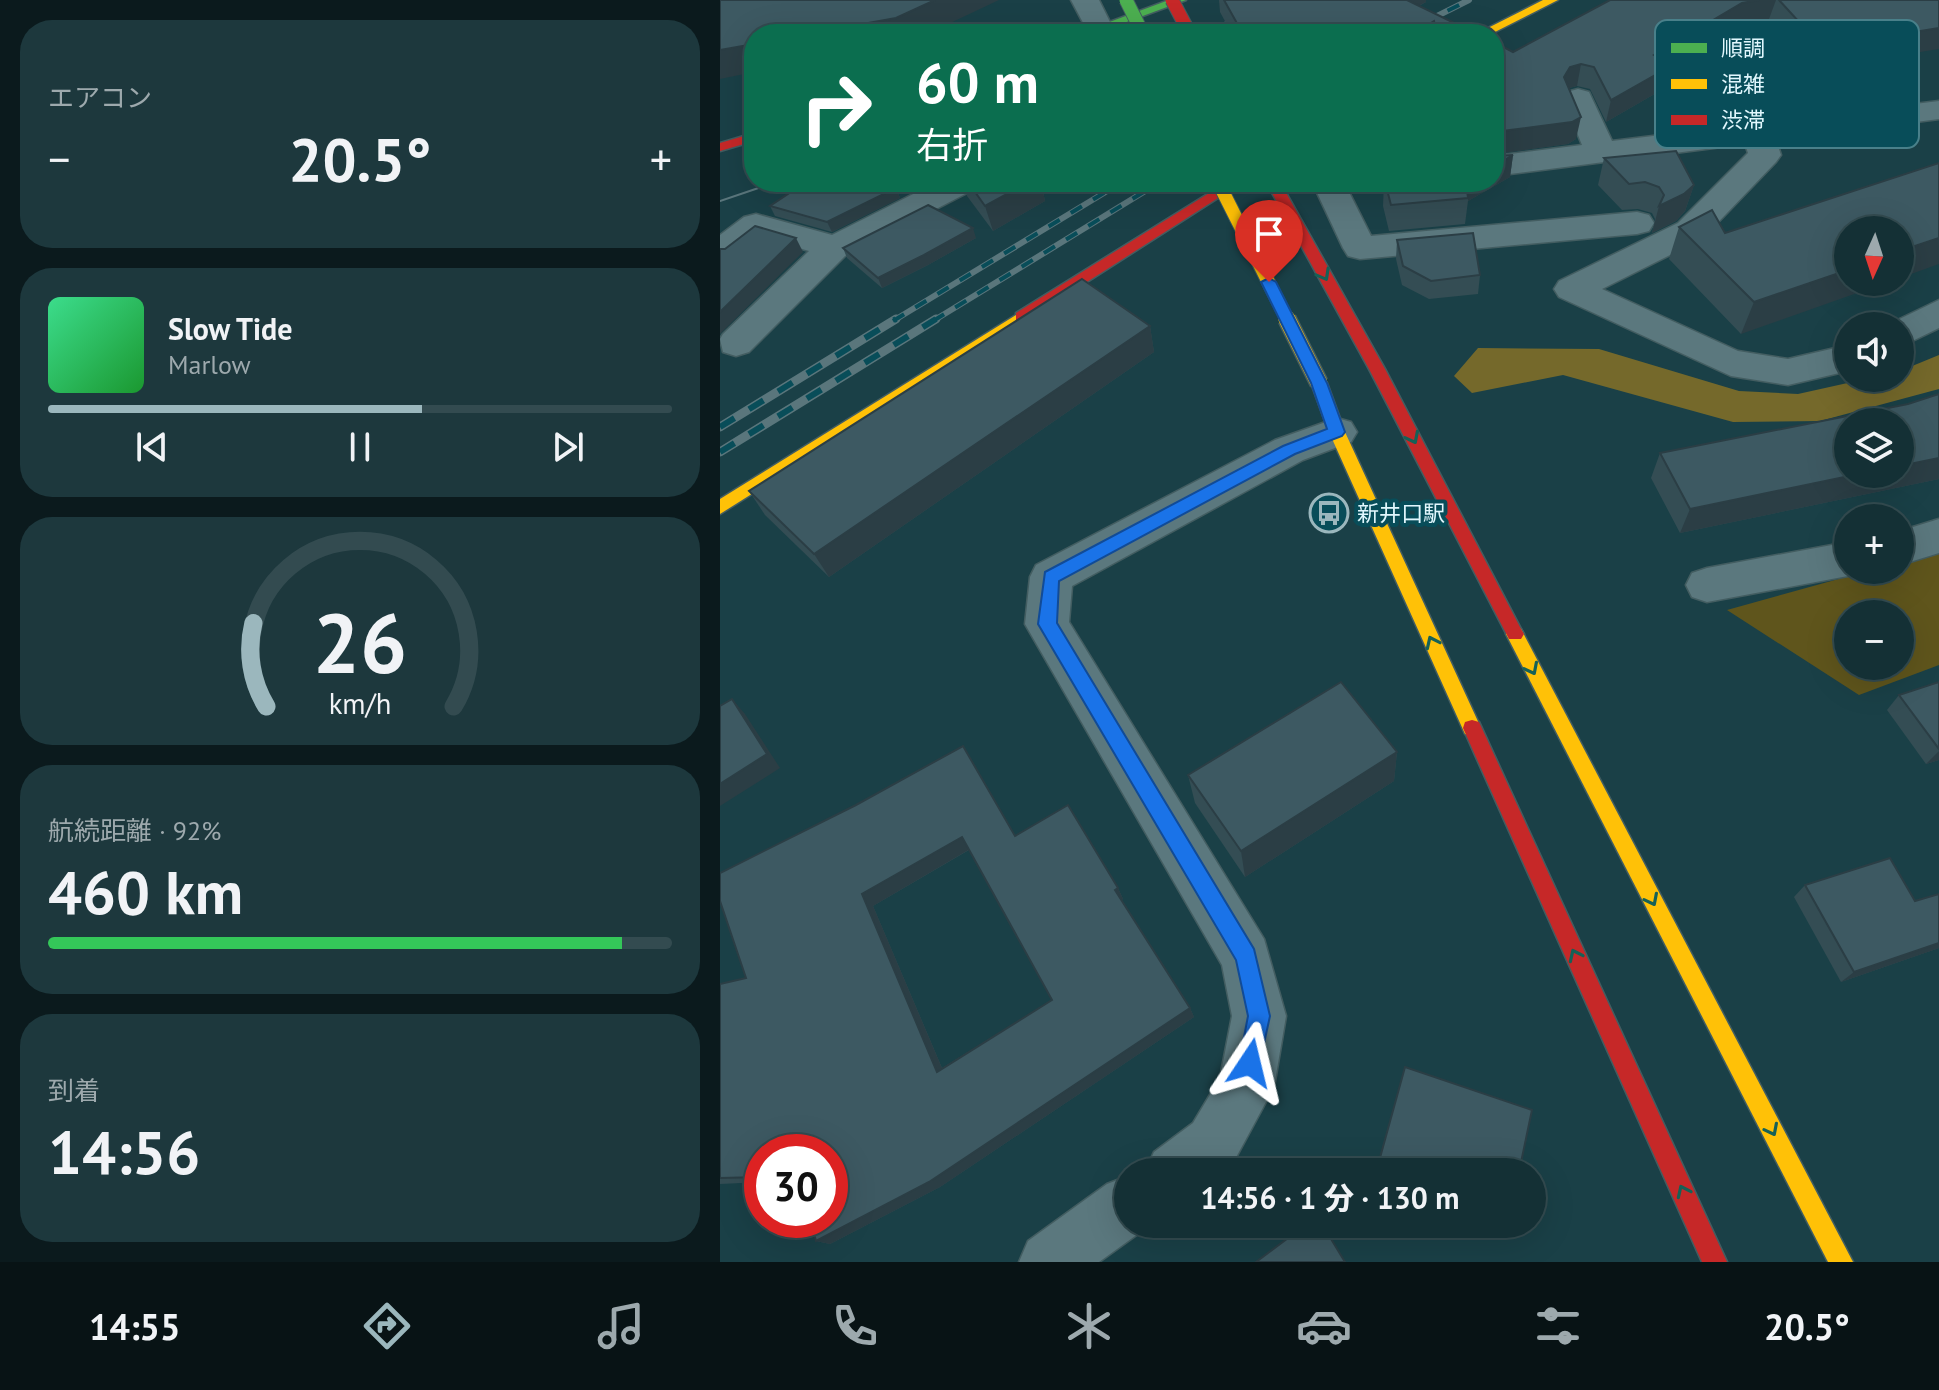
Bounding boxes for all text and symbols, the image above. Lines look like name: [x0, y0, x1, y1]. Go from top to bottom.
legend: [1655, 20, 1919, 148]
text: 順調: [1721, 34, 1765, 62]
text: 60 m: [916, 46, 1039, 118]
icon: right: [784, 56, 888, 160]
text: 混雑: [1721, 70, 1765, 98]
text: エアコン: [48, 81, 152, 114]
text: 渋滞: [1721, 106, 1765, 134]
text: 20.5°: [288, 120, 432, 198]
text: 右折: [916, 121, 988, 168]
text: −: [48, 130, 70, 187]
text: +: [650, 130, 672, 187]
pin: [1235, 200, 1303, 282]
icon: arrive: [1247, 212, 1291, 256]
north arrow: [1834, 216, 1914, 296]
map controls: [1834, 216, 1914, 680]
one-way arrow: [1314, 266, 1330, 280]
text: Slow Tide: [168, 309, 293, 348]
button: sound: [1834, 312, 1914, 392]
text: Marlow: [168, 348, 251, 381]
button: layers: [1834, 408, 1914, 488]
icon: previous: [130, 425, 174, 469]
icon: pause: [338, 425, 382, 469]
icon: next: [546, 425, 590, 469]
one-way arrow: [1403, 430, 1418, 445]
bus stop icon: 新井口駅: [1308, 492, 1350, 534]
place label: 新井口駅: [1357, 499, 1445, 527]
button: +: [1834, 504, 1914, 584]
text: 26: [313, 588, 407, 696]
button: −: [1834, 600, 1914, 680]
one-way arrow: [1426, 635, 1442, 650]
one-way arrow: [1523, 661, 1538, 675]
text: km/h: [329, 685, 391, 722]
text: 航続距離 · 92%: [48, 814, 221, 847]
text: 460 km: [48, 853, 243, 931]
one-way arrow: [1643, 891, 1658, 906]
one-way arrow: [1569, 948, 1585, 963]
position arrow: [1208, 1021, 1292, 1105]
text: 到着: [48, 1074, 100, 1107]
text: 14:56: [48, 1113, 200, 1191]
one-way arrow: [1763, 1122, 1778, 1137]
speed limit sign: 30: [744, 1134, 848, 1238]
text: 14:56 · 1 分 · 130 m: [1200, 1178, 1460, 1217]
one-way arrow: [1677, 1185, 1693, 1199]
icon: directions: [359, 1298, 415, 1354]
icon: music: [593, 1298, 649, 1354]
icon: phone: [827, 1298, 883, 1354]
icon: climate: [1061, 1298, 1117, 1354]
icon: car: [1296, 1298, 1352, 1354]
icon: filters: [1530, 1298, 1586, 1354]
text: 14:55: [89, 1303, 180, 1350]
text: 20.5°: [1764, 1303, 1850, 1350]

